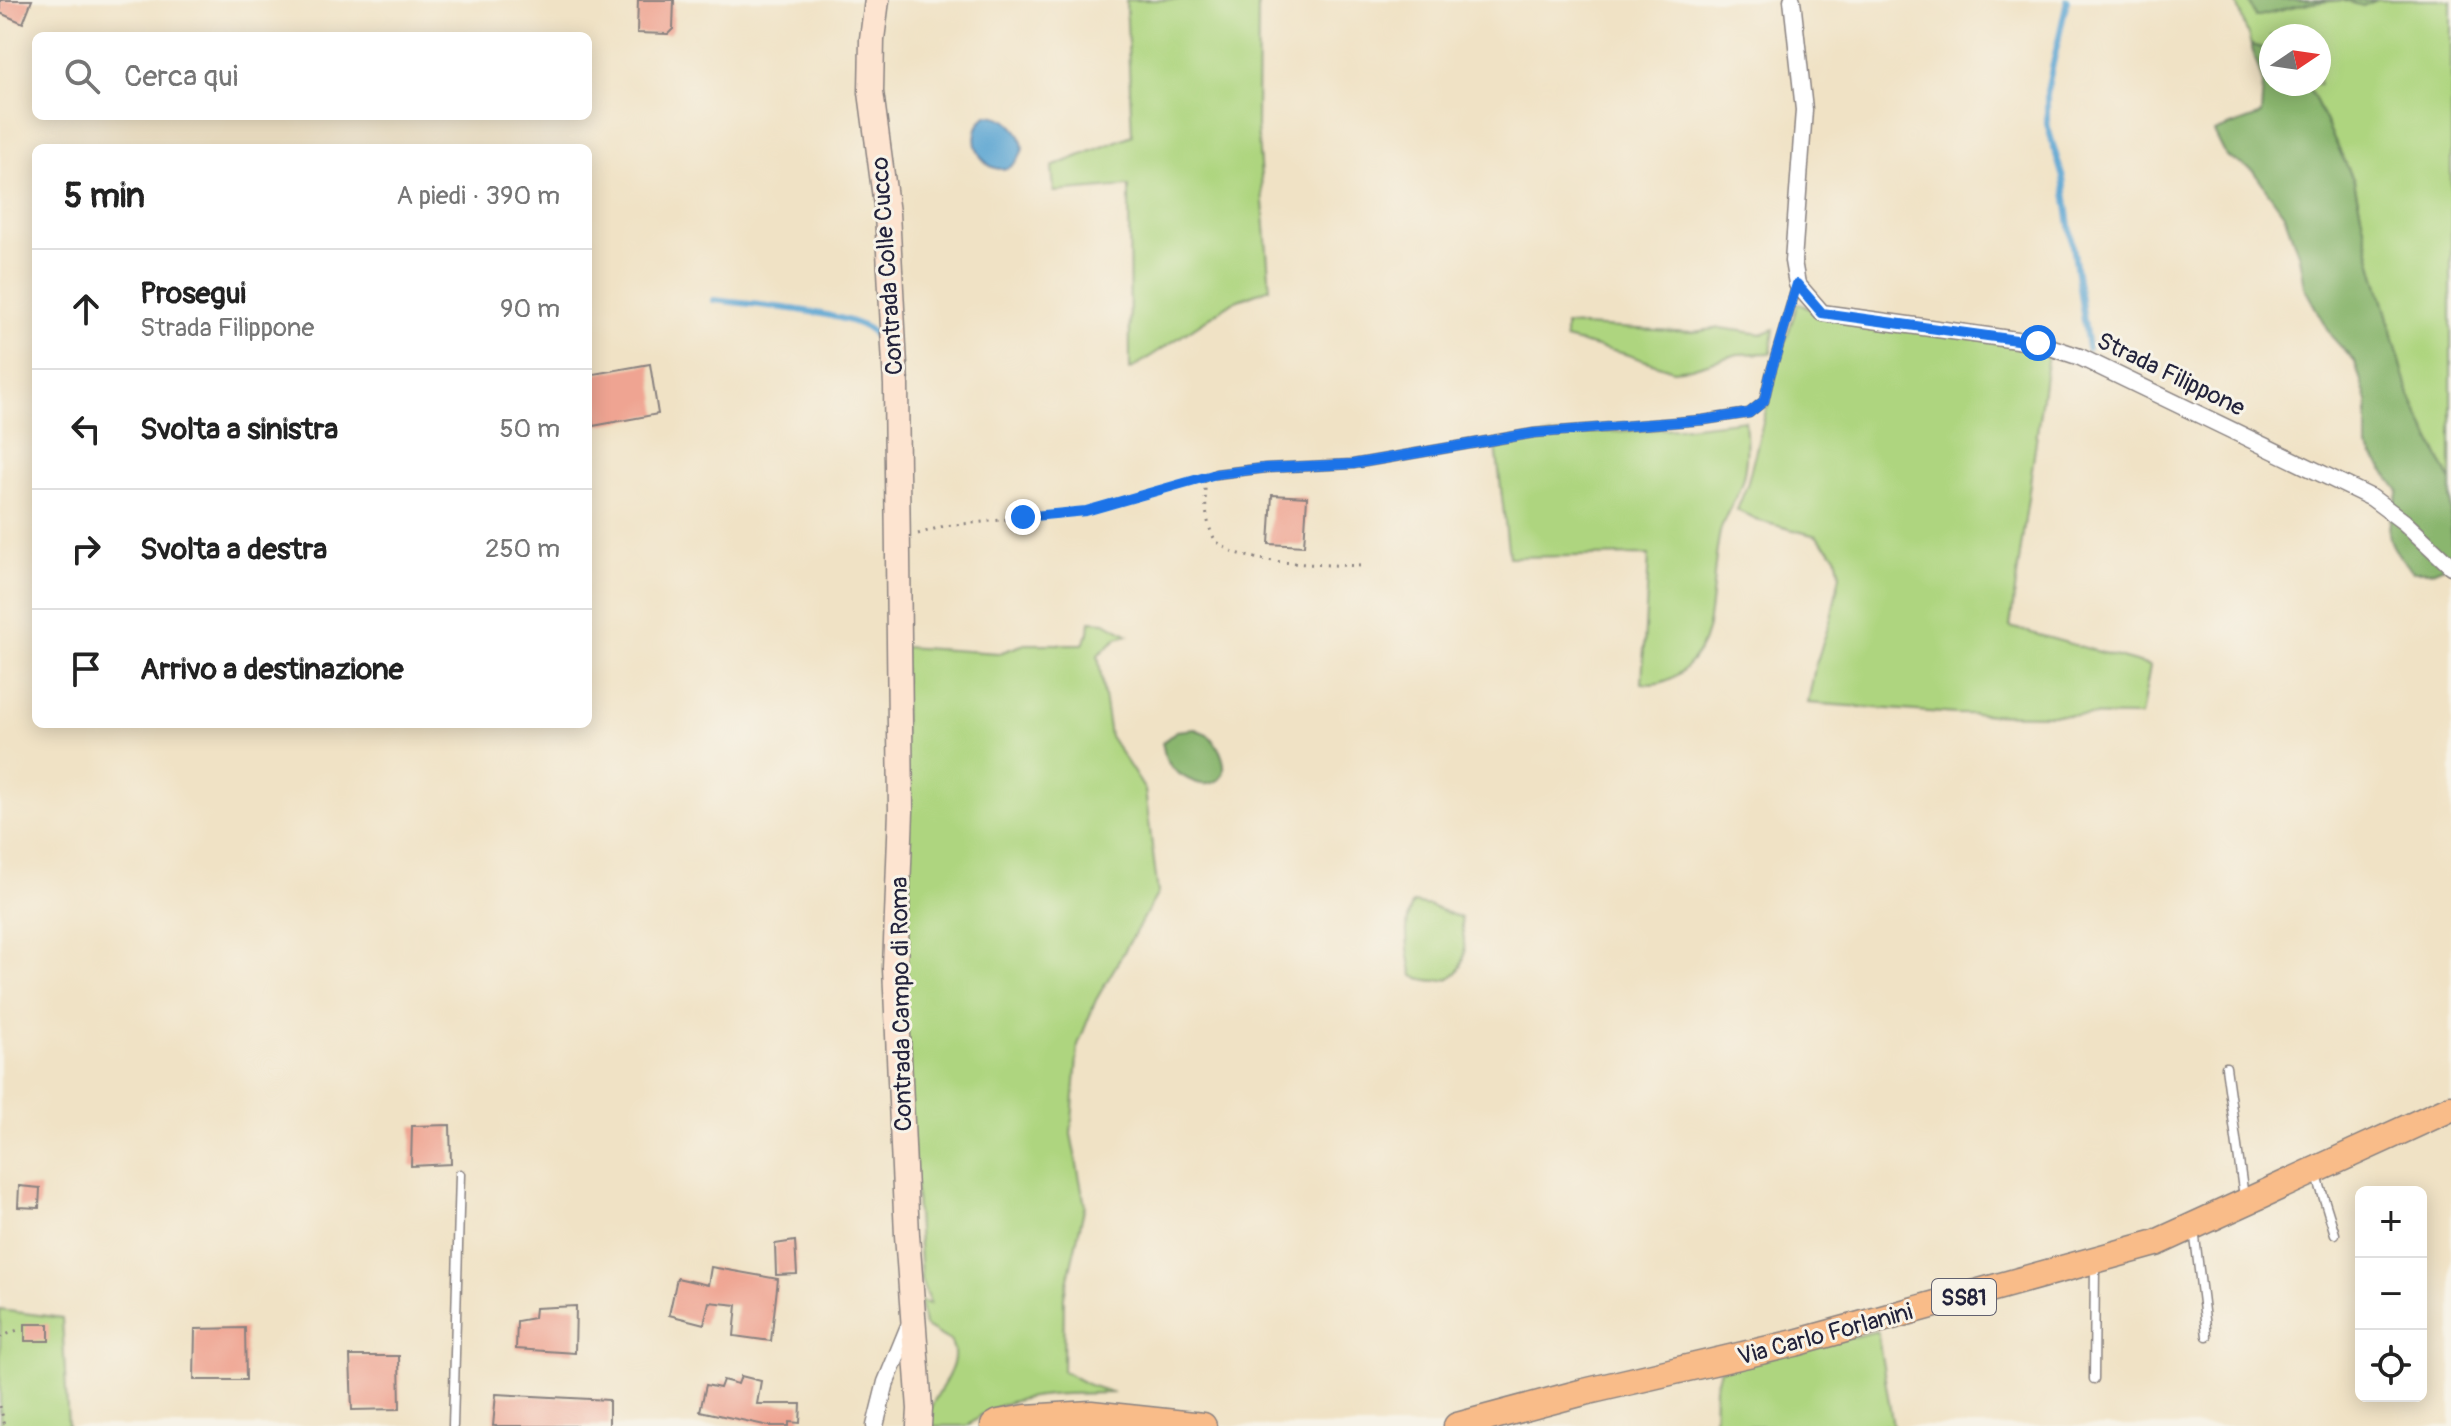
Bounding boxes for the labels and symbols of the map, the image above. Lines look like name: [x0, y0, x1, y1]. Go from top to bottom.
north arrow: [2259, 24, 2331, 96]
street label: Contrada Colle Cucco: [865, 156, 910, 376]
route start: [2020, 325, 2056, 361]
street label: Strada Filippone: [2092, 326, 2250, 423]
route end: [1005, 499, 1041, 535]
street label: Contrada Campo di Roma: [885, 876, 918, 1132]
road number: SS81: [1932, 1279, 1996, 1315]
street label: Via Carlo Forlanini: [1735, 1297, 1916, 1372]

